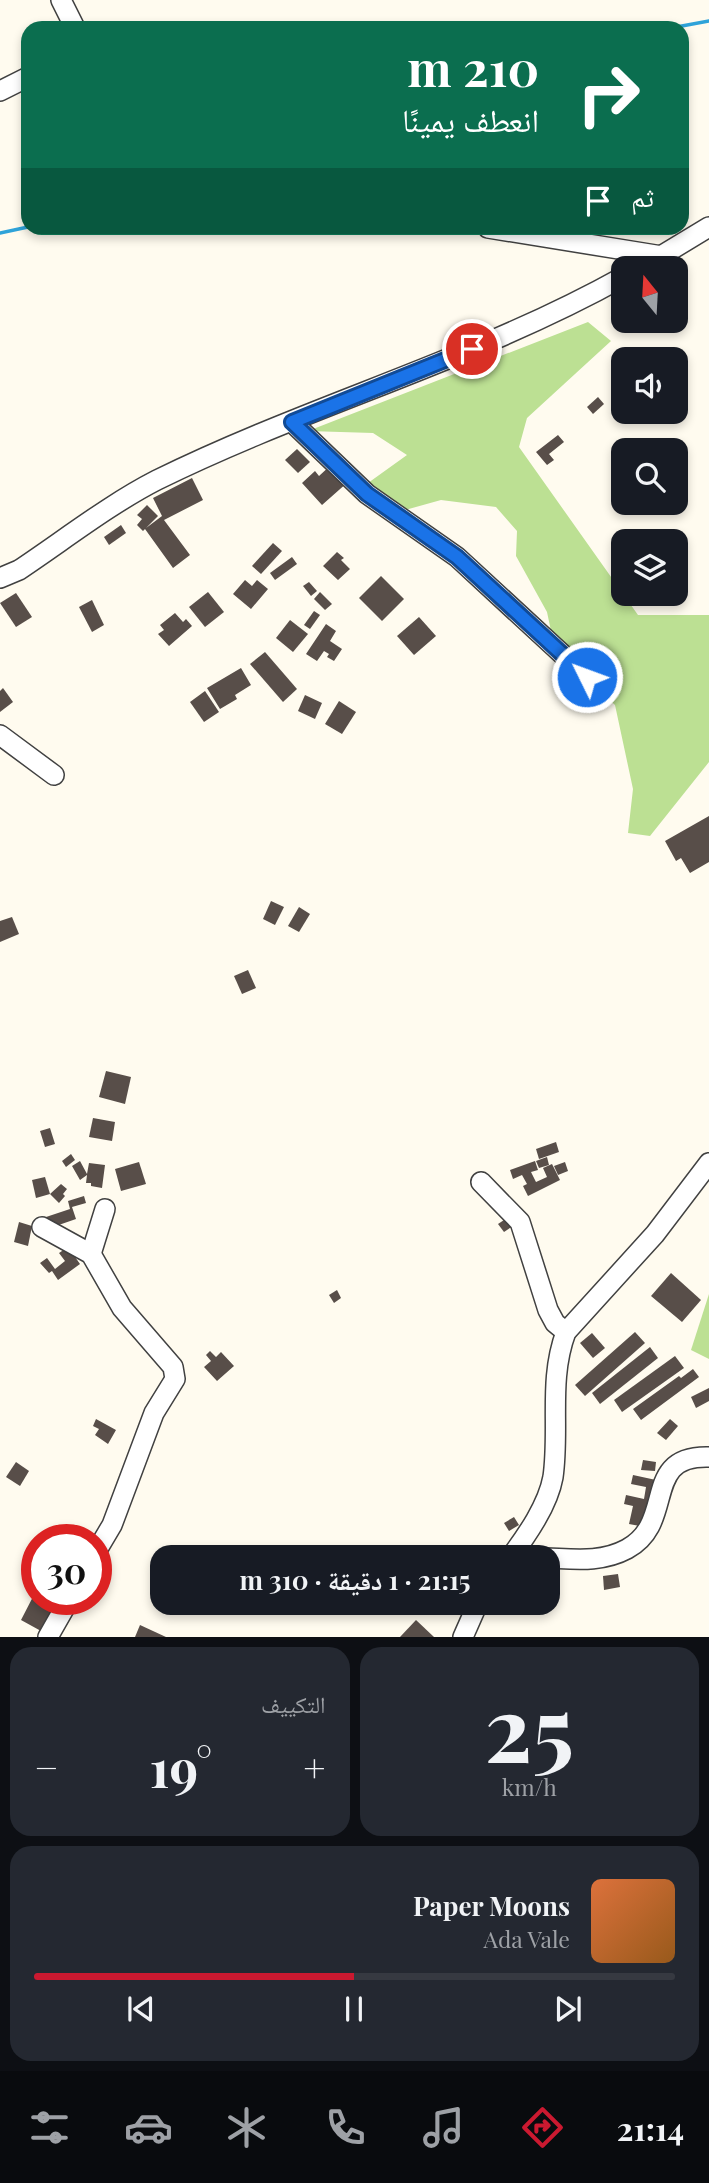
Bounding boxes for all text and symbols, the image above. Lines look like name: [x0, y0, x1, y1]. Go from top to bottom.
text: 210 m: [407, 34, 539, 99]
icon: right: [563, 49, 654, 140]
text: انعطف يمينًا: [402, 97, 539, 140]
text: ثم: [631, 179, 654, 214]
icon: arrive: [579, 182, 617, 220]
north arrow: [611, 256, 688, 332]
map controls: [611, 256, 688, 606]
pin: [442, 319, 502, 379]
icon: arrive: [453, 330, 491, 368]
button: sound: [611, 347, 688, 424]
button: search: [611, 438, 688, 515]
button: layers: [611, 529, 688, 606]
position arrow: [550, 640, 624, 714]
speed limit sign: 30: [21, 1524, 112, 1615]
text: 21:15 · 1 دقيقة · 310 m: [239, 1562, 471, 1597]
text: 25: [485, 1665, 574, 1786]
text: التكييف: [261, 1688, 326, 1719]
text: 19°: [150, 1732, 212, 1801]
text: −: [34, 1741, 59, 1792]
text: +: [303, 1741, 325, 1792]
text: km/h: [502, 1771, 557, 1802]
text: Paper Moons: [413, 1888, 570, 1923]
text: Ada Vale: [483, 1923, 570, 1954]
icon: previous: [122, 1990, 160, 2028]
icon: pause: [335, 1990, 373, 2028]
icon: next: [549, 1990, 587, 2028]
icon: filters: [25, 2103, 74, 2152]
icon: car: [124, 2103, 173, 2152]
icon: climate: [222, 2103, 271, 2152]
icon: phone: [321, 2103, 370, 2152]
icon: music: [419, 2103, 468, 2152]
icon: directions: [518, 2103, 567, 2152]
text: 21:14: [617, 2106, 684, 2149]

